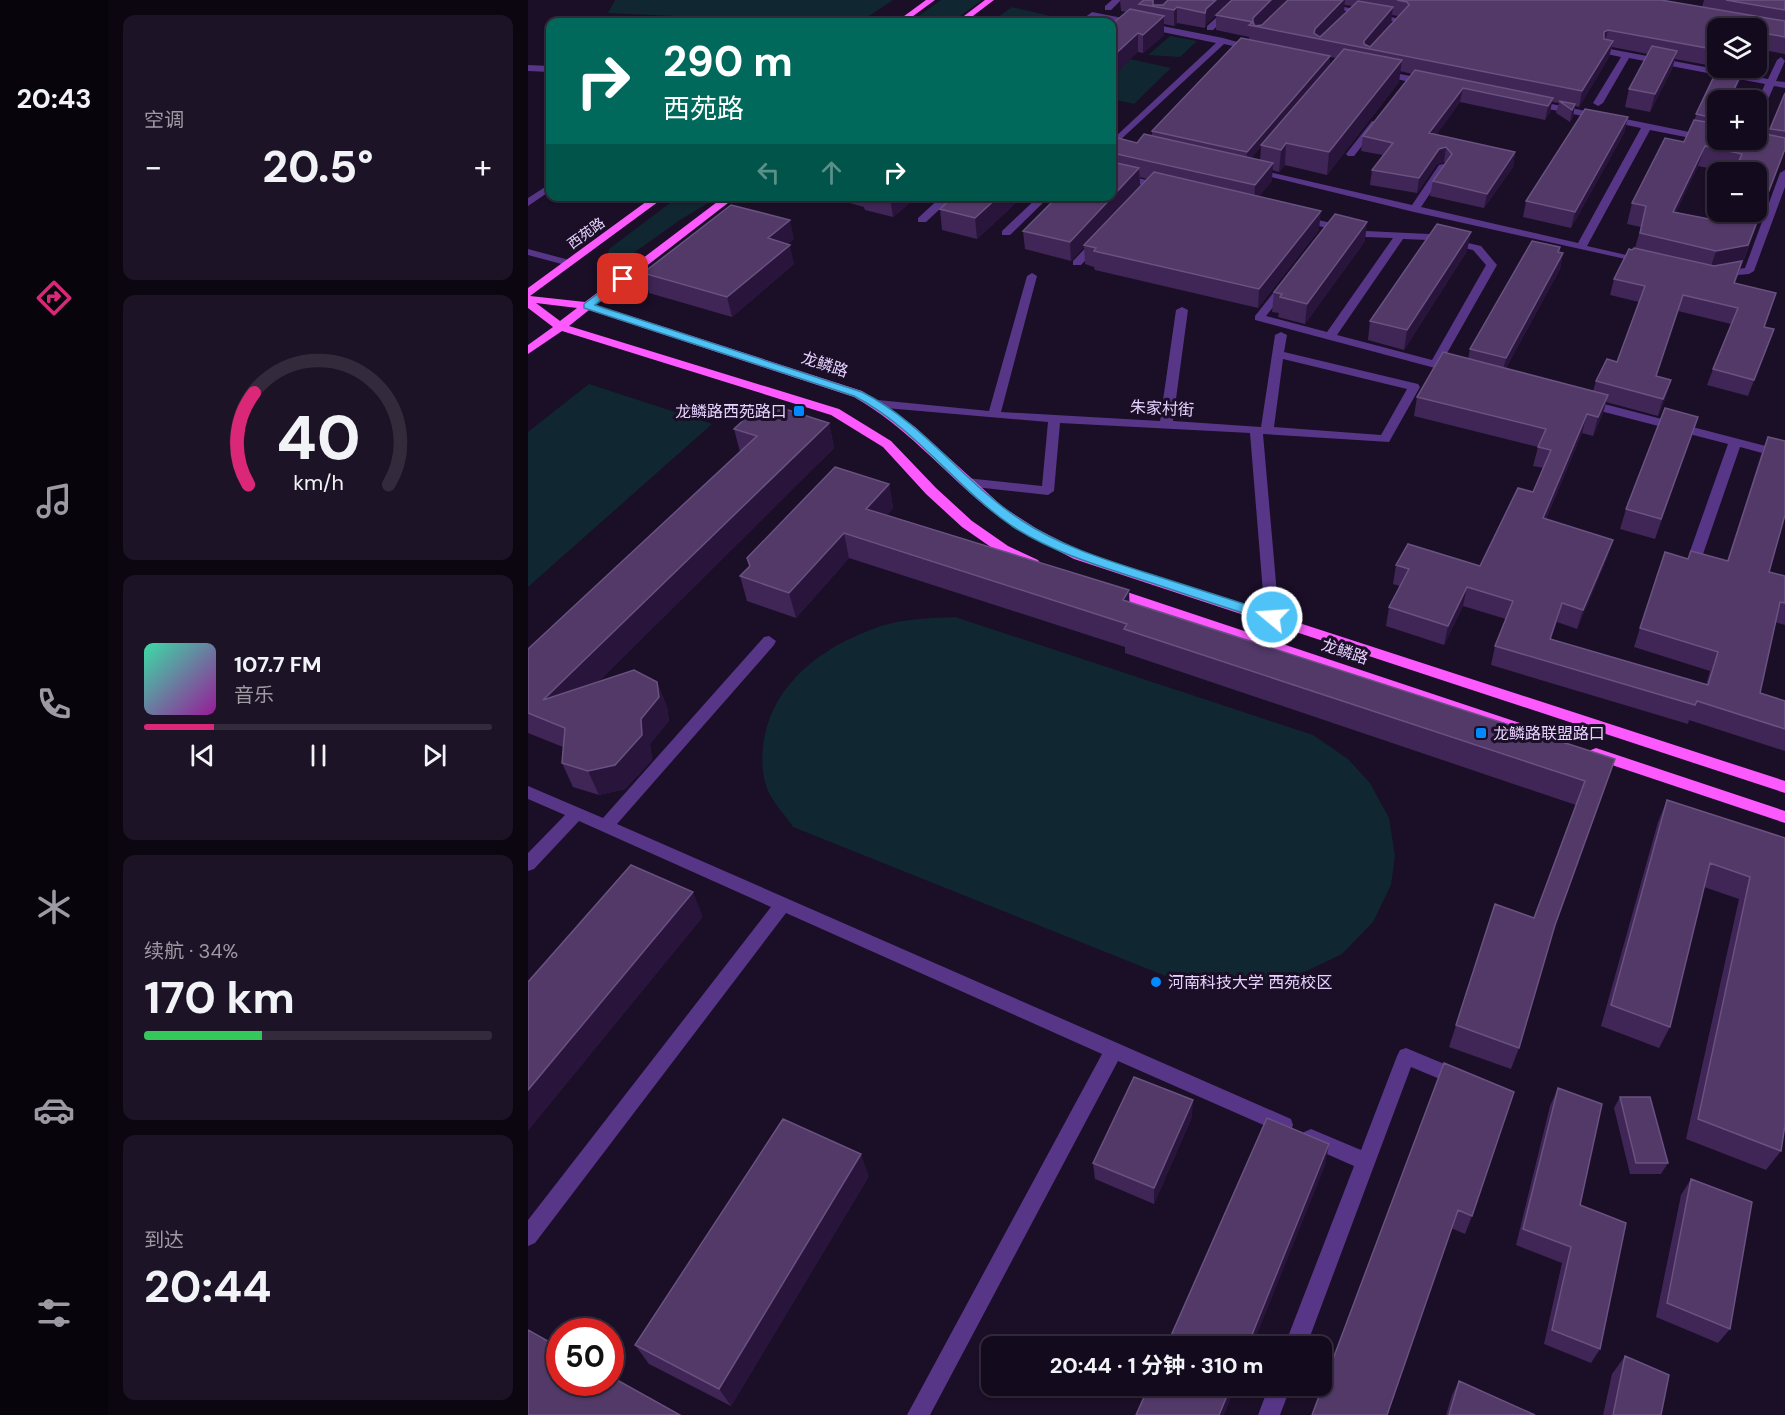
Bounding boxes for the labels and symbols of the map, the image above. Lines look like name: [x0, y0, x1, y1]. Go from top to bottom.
street label: 西苑路: [564, 213, 608, 253]
pin: [597, 253, 648, 304]
street label: 龙鳞路: [799, 347, 851, 382]
street label: 朱家村街: [1129, 396, 1194, 421]
place label: 龙鳞路西苑路口: [675, 401, 787, 422]
marker: 龙鳞路西苑路口: [792, 404, 806, 418]
position arrow: [1240, 585, 1304, 649]
street label: 龙鳞路: [1319, 634, 1371, 669]
place label: 龙鳞路联盟路口: [1493, 723, 1605, 744]
marker: 龙鳞路联盟路口: [1474, 726, 1488, 740]
place label: 河南科技大学 西苑校区: [1168, 972, 1332, 993]
marker: 河南科技大学 西苑校区: [1149, 975, 1163, 989]
speed limit sign: 50: [546, 1318, 624, 1396]

